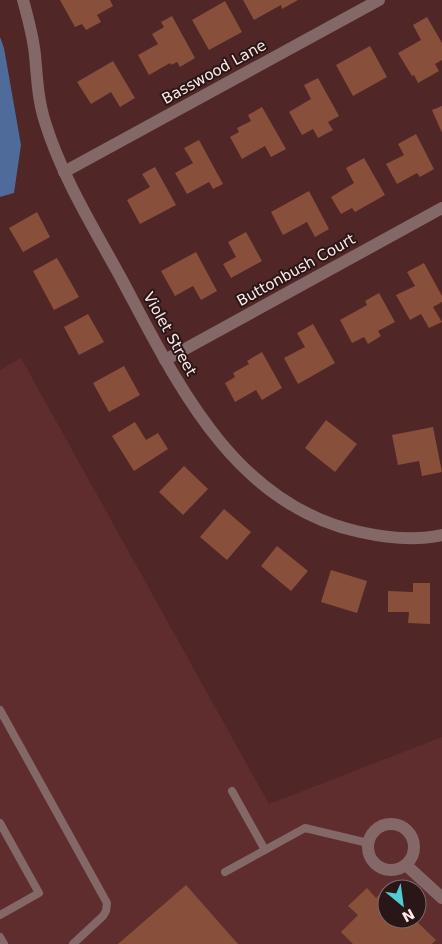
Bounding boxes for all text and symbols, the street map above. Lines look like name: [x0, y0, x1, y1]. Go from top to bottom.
street label: Basswood Lane: [159, 36, 269, 108]
street label: Buttonbush Court: [234, 230, 358, 310]
street label: Violet Street: [140, 289, 200, 379]
north arrow: [377, 879, 427, 929]
text: N: [399, 906, 417, 925]

